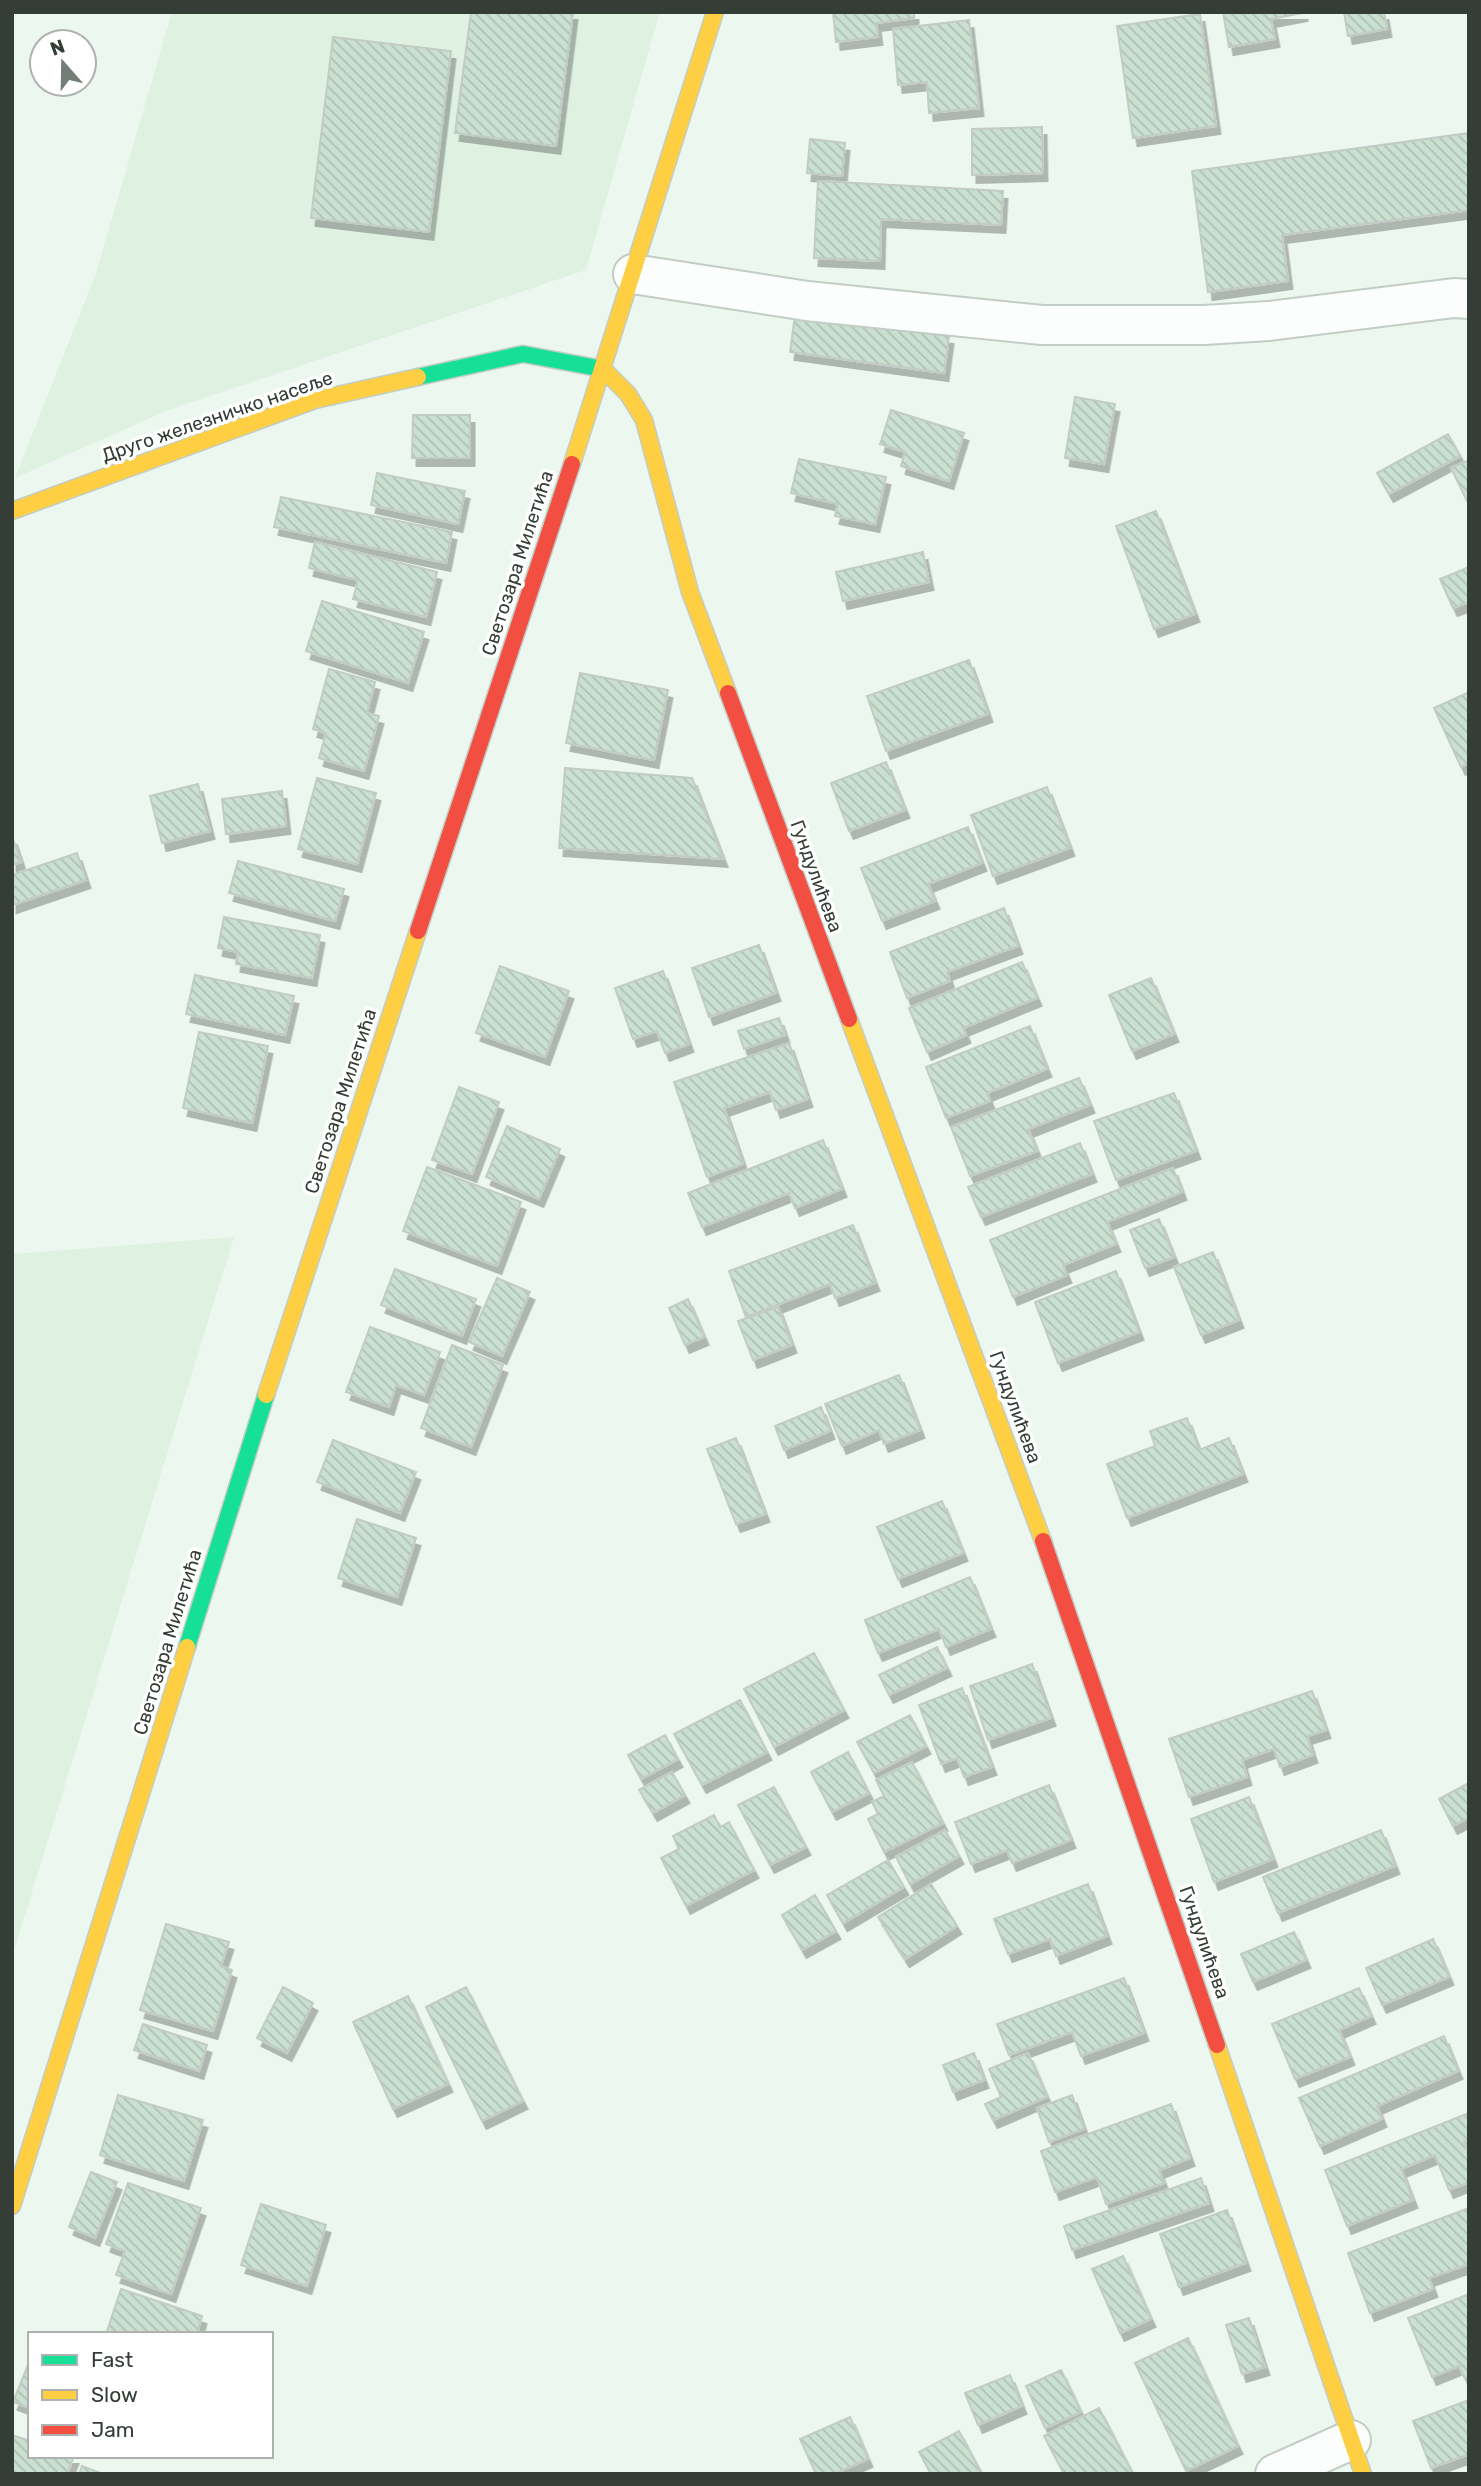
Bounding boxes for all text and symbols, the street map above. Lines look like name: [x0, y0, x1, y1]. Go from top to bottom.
north arrow: [28, 28, 98, 98]
text: N: [47, 34, 68, 61]
street label: Друго железничко насеље: [99, 366, 336, 467]
street label: Светозара Милетића: [477, 468, 558, 659]
street label: Гундулићева: [786, 817, 847, 935]
street label: Светозара Милетића: [300, 1006, 381, 1197]
street label: Гундулићева: [985, 1348, 1046, 1466]
street label: Светозара Милетића: [128, 1546, 207, 1738]
street label: Гундулићева: [1174, 1883, 1235, 2002]
legend: [28, 2332, 273, 2458]
text: Fast: [91, 2347, 133, 2372]
text: Slow: [91, 2382, 138, 2407]
text: Jam: [91, 2417, 135, 2442]

